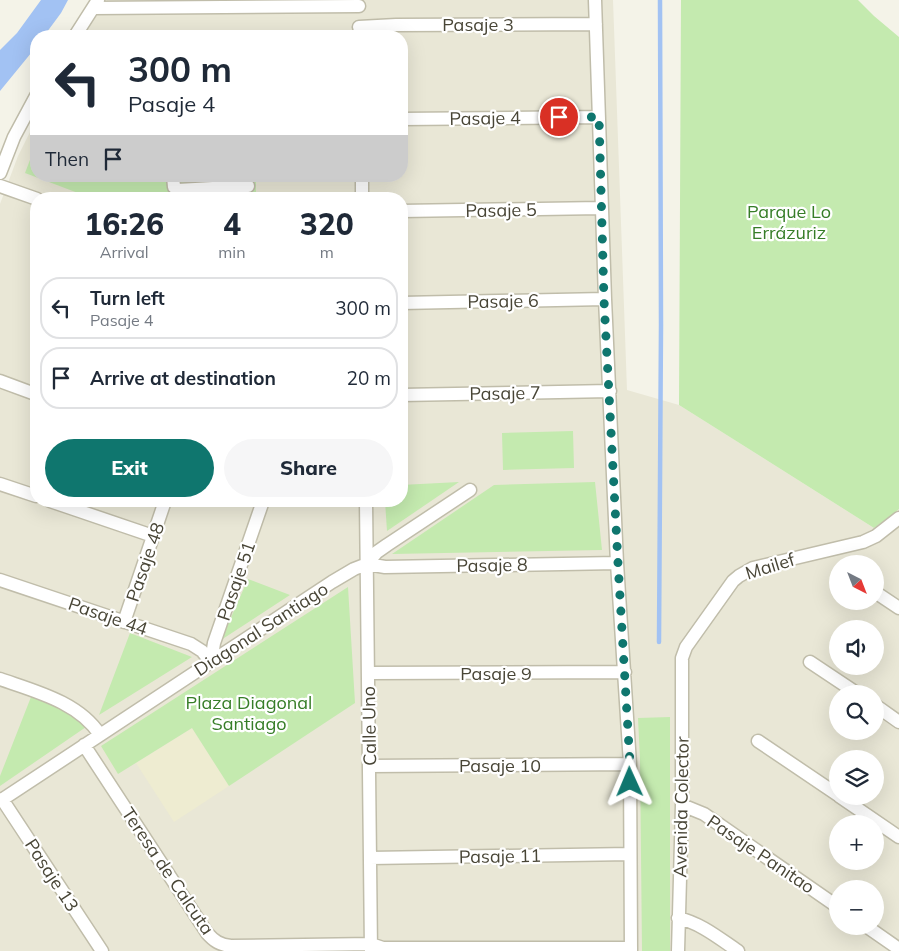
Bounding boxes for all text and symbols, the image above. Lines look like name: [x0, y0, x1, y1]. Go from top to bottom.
street label: Pasaje 3: [442, 13, 514, 36]
text: 300 m: [128, 47, 232, 91]
icon: left: [45, 50, 110, 115]
text: Pasaje 4: [128, 90, 215, 118]
pin: [538, 96, 580, 138]
icon: arrive: [545, 103, 573, 131]
street label: Pasaje 4: [449, 106, 521, 130]
icon: arrive: [99, 145, 127, 173]
text: Then: [45, 147, 89, 171]
street label: Pasaje 5: [465, 198, 537, 222]
park label: Parque Lo Errázuriz: [747, 200, 831, 244]
text: 16:26: [84, 205, 164, 243]
text: 4: [223, 205, 241, 243]
text: 320: [300, 205, 354, 243]
text: Arrival: [100, 242, 149, 262]
text: min: [218, 242, 246, 262]
text: m: [320, 242, 334, 262]
text: Turn left: [90, 286, 165, 310]
street label: Pasaje 6: [467, 289, 539, 313]
icon: left: [47, 294, 75, 322]
text: 300 m: [335, 296, 391, 320]
text: Pasaje 4: [90, 310, 153, 330]
icon: arrive: [47, 364, 75, 392]
text: Arrive at destination: [90, 366, 276, 390]
text: 20 m: [347, 366, 391, 390]
street label: Pasaje 7: [469, 381, 541, 405]
button: Exit: [45, 439, 214, 497]
button: Share: [224, 439, 393, 497]
street label: Pasaje 48: [121, 519, 169, 605]
street label: Pasaje 51: [212, 538, 260, 624]
street label: Mailef: [742, 547, 798, 584]
street label: Pasaje 8: [456, 553, 528, 577]
north arrow: [829, 555, 884, 610]
map controls: [829, 555, 884, 935]
street label: Diagonal Santiago: [190, 577, 332, 681]
street label: Pasaje 44: [65, 592, 151, 640]
button: sound: [829, 620, 884, 675]
street label: Pasaje 9: [460, 662, 532, 685]
button: search: [829, 685, 884, 740]
street label: Calle Uno: [357, 686, 381, 766]
park label: Plaza Diagonal Santiago: [186, 691, 312, 735]
street label: Avenida Colector: [668, 736, 694, 878]
button: layers: [829, 750, 884, 805]
street label: Pasaje 10: [459, 754, 541, 777]
position arrow: [603, 755, 655, 807]
street label: Teresa de Calcuta: [117, 803, 219, 939]
street label: Pasaje Panitao: [703, 810, 819, 898]
button: +: [829, 815, 884, 870]
street label: Pasaje 13: [20, 834, 84, 916]
street label: Pasaje 11: [459, 844, 541, 868]
button: −: [829, 880, 884, 935]

